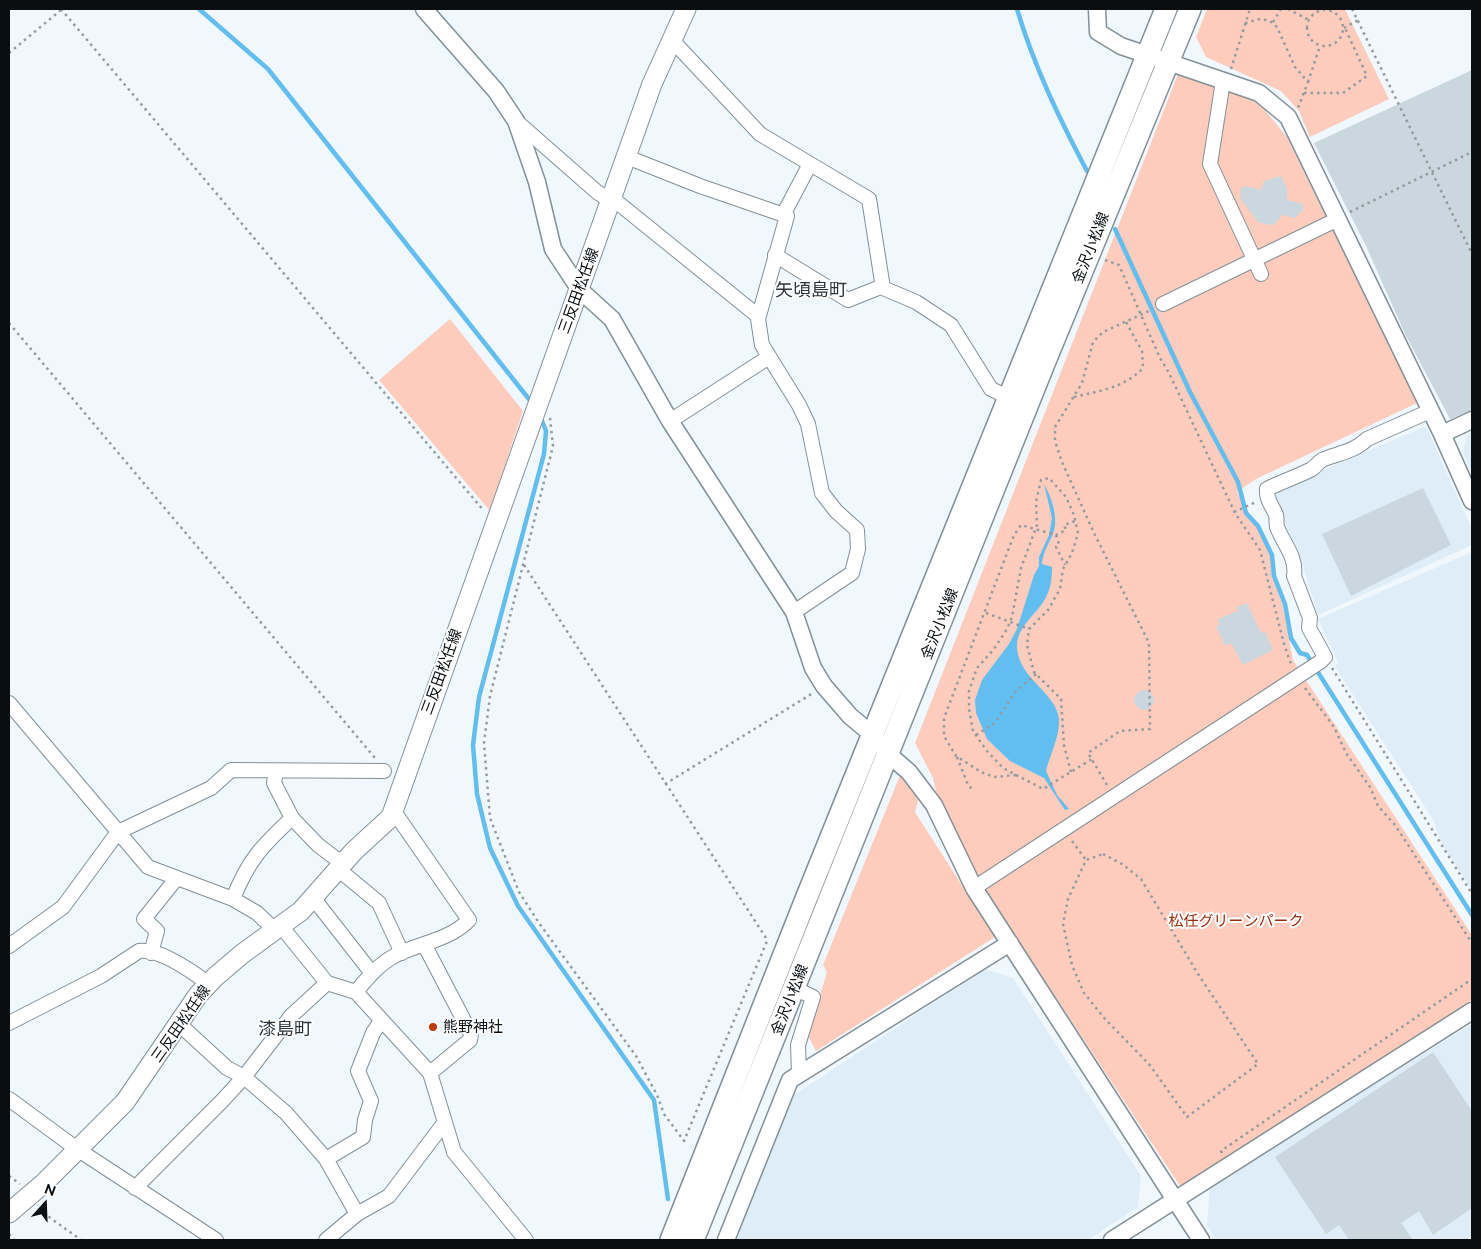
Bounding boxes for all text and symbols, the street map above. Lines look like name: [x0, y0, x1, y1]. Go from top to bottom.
street label: 金沢小松線: [1069, 210, 1113, 286]
street label: 三反田松任線: [555, 246, 603, 336]
district label: 矢頃島町: [775, 280, 847, 302]
street label: 金沢小松線: [918, 586, 962, 662]
street label: 三反田松任線: [418, 627, 466, 717]
park label: 松任グリーンパーク: [1169, 912, 1303, 930]
street label: 金沢小松線: [768, 962, 812, 1038]
street label: 三反田松任線: [148, 982, 214, 1066]
place label: 熊野神社: [443, 1018, 503, 1036]
district label: 漆島町: [258, 1019, 312, 1041]
marker: 熊野神社: [427, 1021, 439, 1033]
north arrow: [20, 1179, 70, 1229]
text: N: [42, 1181, 58, 1199]

